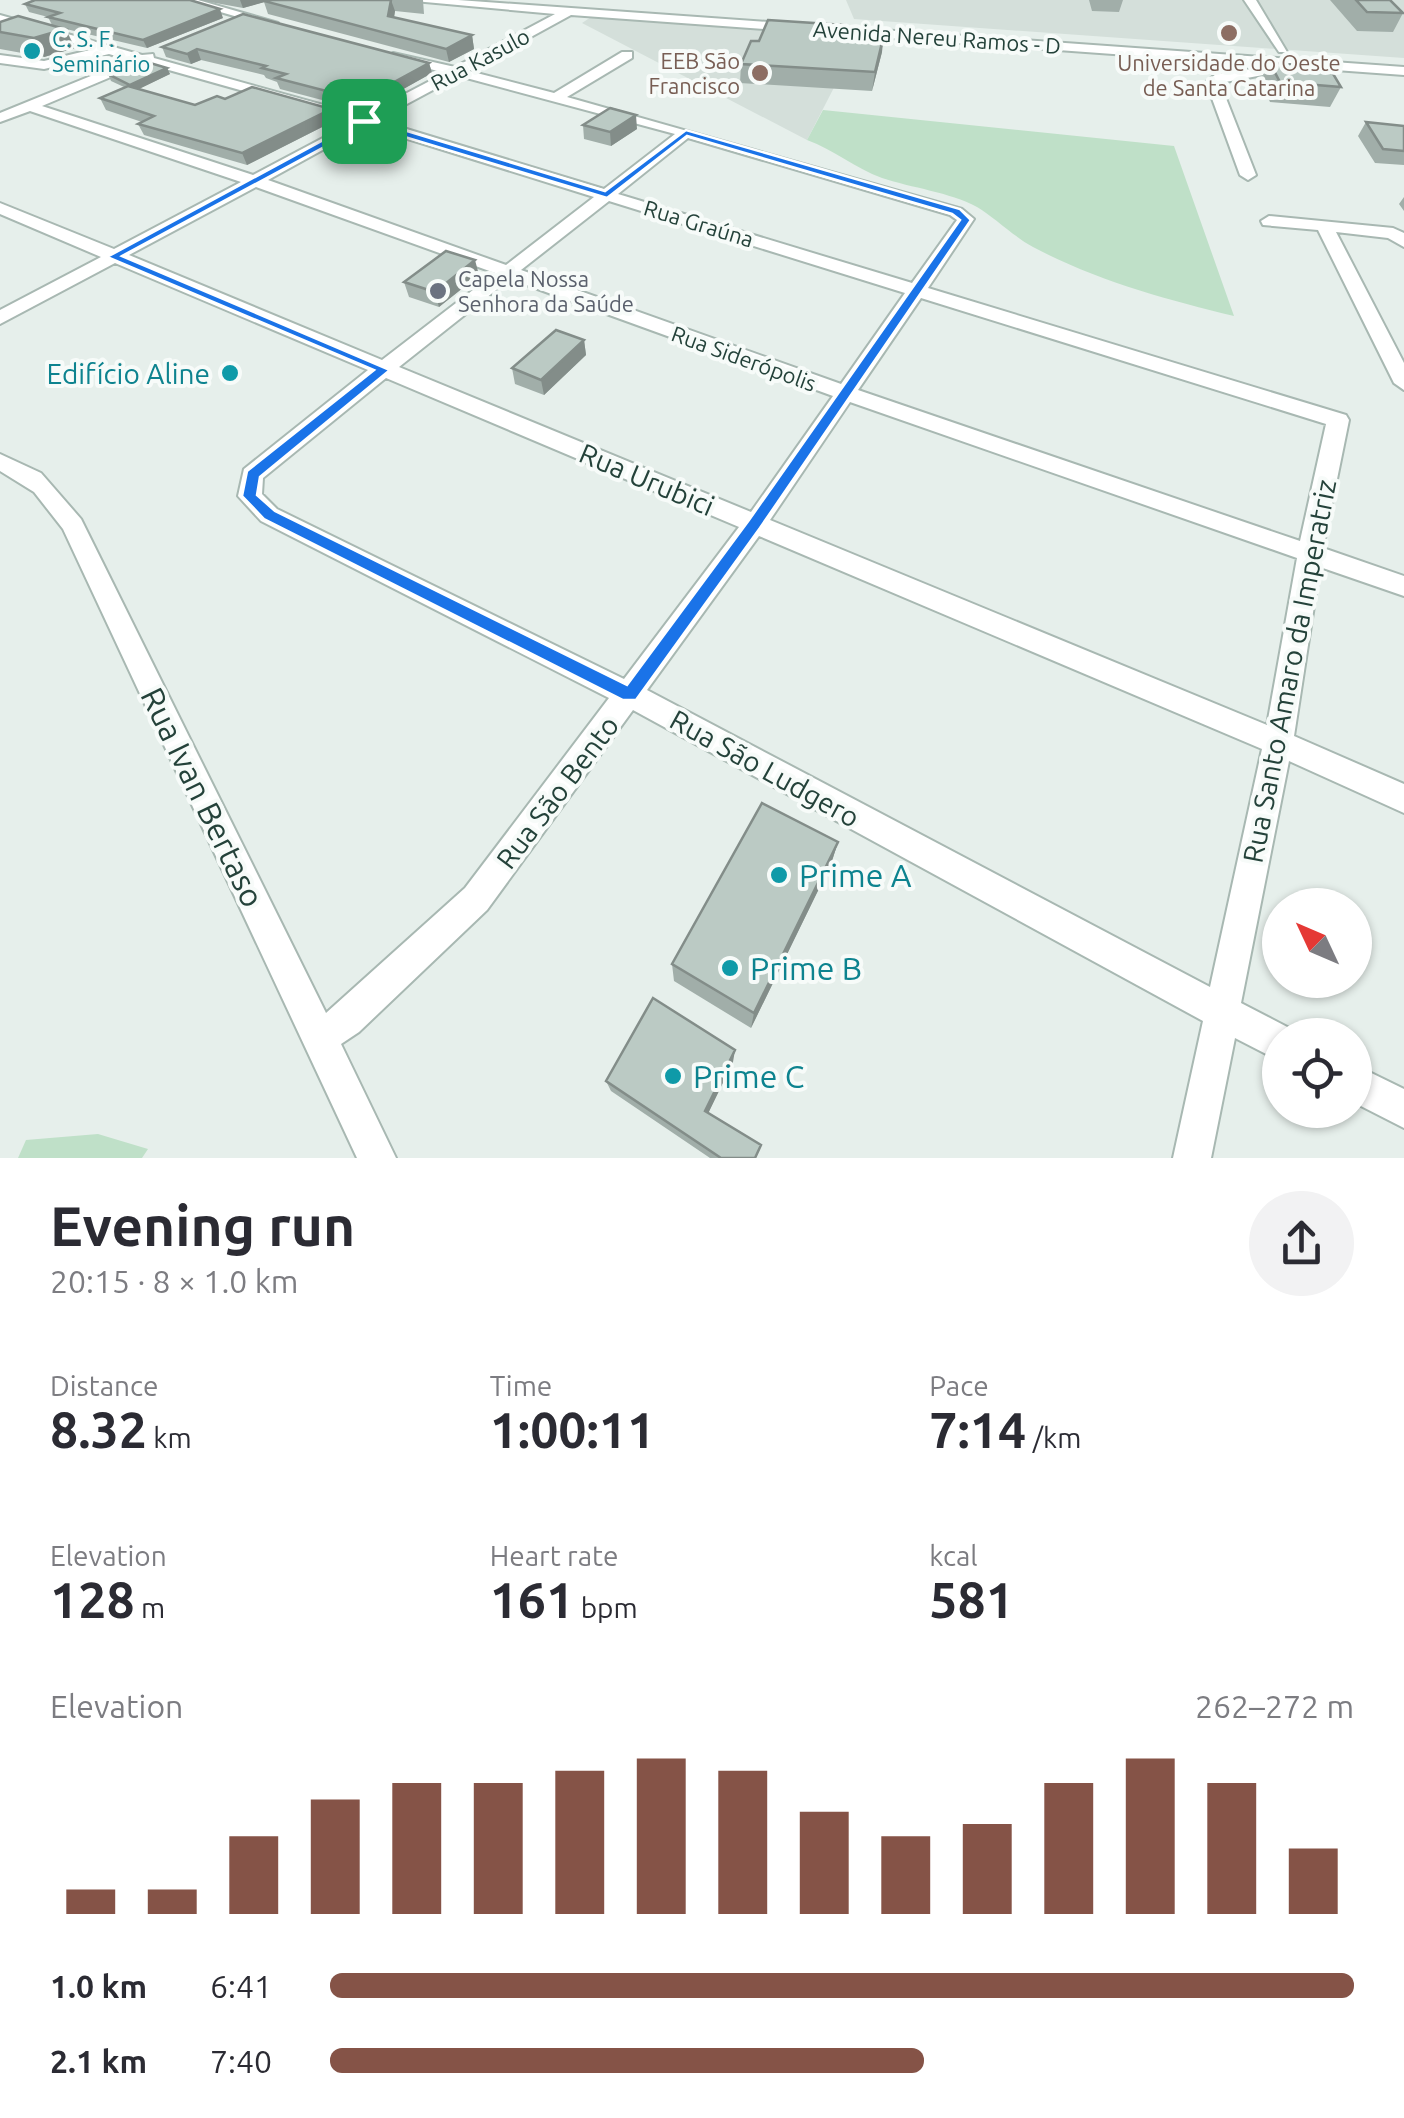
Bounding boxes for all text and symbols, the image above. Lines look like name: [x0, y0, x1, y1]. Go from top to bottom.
street label: Avenida Nereu Ramos - D: [812, 16, 1062, 58]
marker: Universidade do Oeste de Santa Catarina: [1218, 22, 1240, 44]
street label: Rua Kasulo: [426, 23, 534, 95]
place label: C. S. F. Seminário: [52, 26, 150, 76]
marker: C. S. F. Seminário: [21, 40, 43, 62]
place label: EEB São Francisco: [648, 48, 740, 98]
place label: Universidade do Oeste de Santa Catarina: [1117, 50, 1341, 100]
marker: EEB São Francisco: [749, 62, 771, 84]
pin: [322, 79, 407, 164]
icon: arrive: [337, 94, 392, 149]
street label: Rua Graúna: [641, 194, 757, 252]
place label: Capela Nossa Senhora da Saúde: [458, 266, 634, 316]
marker: Capela Nossa Senhora da Saúde: [427, 280, 449, 302]
street label: Rua Siderópolis: [668, 320, 820, 396]
place label: Edifício Aline: [46, 358, 210, 389]
marker: Edifício Aline: [219, 362, 241, 384]
street label: Rua Urubici: [575, 437, 719, 521]
street label: Rua Santo Amaro da Imperatriz: [1237, 477, 1341, 865]
street label: Rua Ivan Bertaso: [134, 681, 272, 913]
street label: Rua São Ludgero: [665, 703, 865, 833]
street label: Rua São Bento: [490, 710, 624, 874]
place label: Prime A: [799, 857, 912, 893]
marker: Prime A: [768, 864, 790, 886]
north arrow: [1262, 888, 1372, 998]
map controls: [1262, 888, 1372, 1128]
place label: Prime B: [750, 950, 862, 986]
marker: Prime B: [719, 957, 741, 979]
button: locate: [1262, 1018, 1372, 1128]
place label: Prime C: [693, 1058, 804, 1094]
marker: Prime C: [662, 1065, 684, 1087]
button: share: [1249, 1191, 1354, 1296]
text: Evening run: [50, 1195, 355, 1256]
text: 20:15 · 8 × 1.0 km: [50, 1263, 298, 1299]
text: Distance: [50, 1370, 158, 1401]
text: Time: [490, 1370, 552, 1401]
text: Pace: [929, 1370, 989, 1401]
text: 8.32: [50, 1401, 147, 1457]
text: 1:00:11: [490, 1401, 655, 1457]
text: 7:14: [929, 1401, 1026, 1457]
text: km: [147, 1422, 192, 1453]
text: /km: [1026, 1422, 1081, 1453]
text: Elevation: [50, 1540, 167, 1571]
text: Heart rate: [490, 1540, 618, 1571]
text: kcal: [929, 1540, 978, 1571]
text: 128: [50, 1571, 135, 1627]
text: 161: [490, 1571, 574, 1627]
text: 581: [929, 1571, 1014, 1627]
text: m: [135, 1592, 165, 1623]
text: bpm: [574, 1592, 638, 1623]
text: Elevation: [50, 1688, 183, 1724]
text: 262–272 m: [1195, 1688, 1354, 1724]
text: 1.0 km: [50, 1968, 147, 2004]
text: 6:41: [210, 1968, 272, 2004]
text: 2.1 km: [50, 2043, 147, 2079]
text: 7:40: [210, 2043, 272, 2079]

